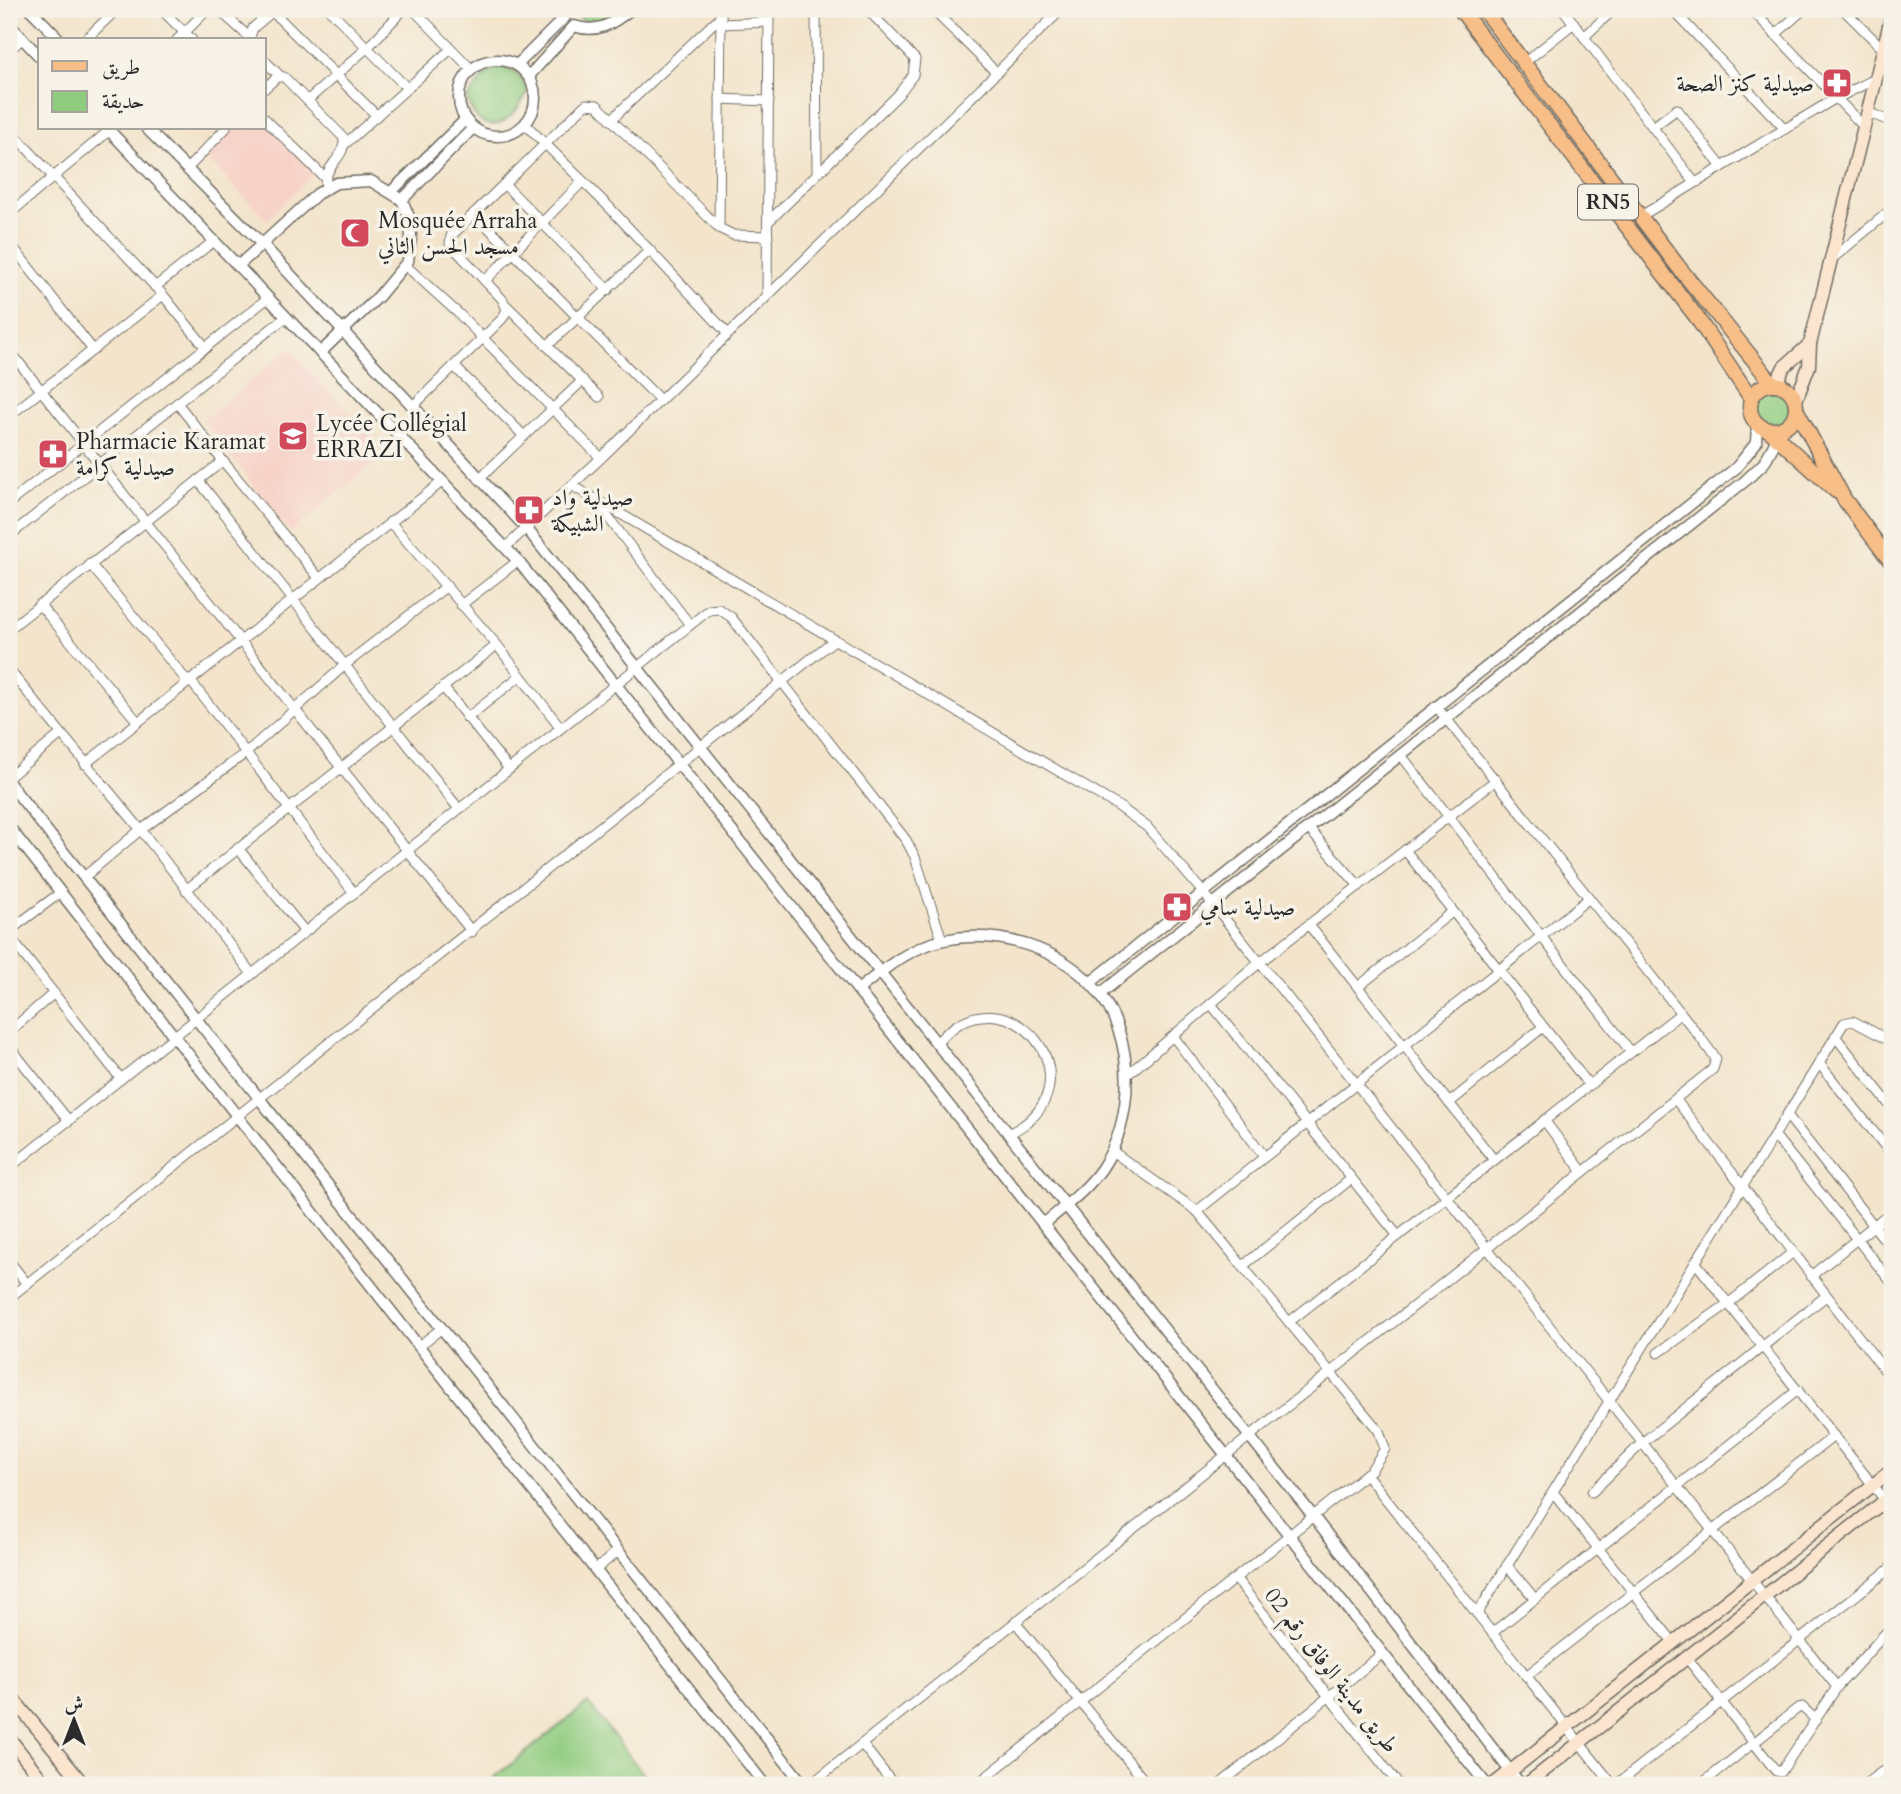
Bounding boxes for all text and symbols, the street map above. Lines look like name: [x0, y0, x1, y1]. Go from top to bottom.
legend: [38, 38, 266, 130]
text: طريق: [102, 53, 140, 82]
pharmacy icon: صيدلية كنز الصحة: [1820, 66, 1854, 100]
place label: صيدلية كنز الصحة: [1676, 68, 1814, 99]
text: حديقة: [102, 87, 145, 116]
road number: RN5: [1578, 184, 1638, 220]
place label: Mosquée Arraha مسجد الحسن الثاني: [378, 205, 537, 265]
mosque icon: Mosquée Arraha مسجد الحسن الثاني: [338, 216, 372, 250]
place label: Lycée Collégial ERRAZI: [316, 408, 467, 465]
school or university icon: Lycée Collégial ERRAZI: [276, 419, 310, 453]
place label: Pharmacie Karamat صيدلية كرامة: [76, 426, 266, 483]
pharmacy icon: Pharmacie Karamat صيدلية كرامة: [36, 437, 70, 471]
place label: صيدلية واد الشبيكة: [551, 482, 634, 539]
pharmacy icon: صيدلية واد الشبيكة: [512, 493, 546, 527]
pharmacy icon: صيدلية سامي: [1160, 890, 1194, 924]
place label: صيدلية سامي: [1200, 892, 1295, 926]
street label: طريق مدينة الوفاق رقم 02: [1252, 1581, 1406, 1763]
north arrow: [38, 1686, 108, 1756]
text: ش: [65, 1691, 83, 1717]

